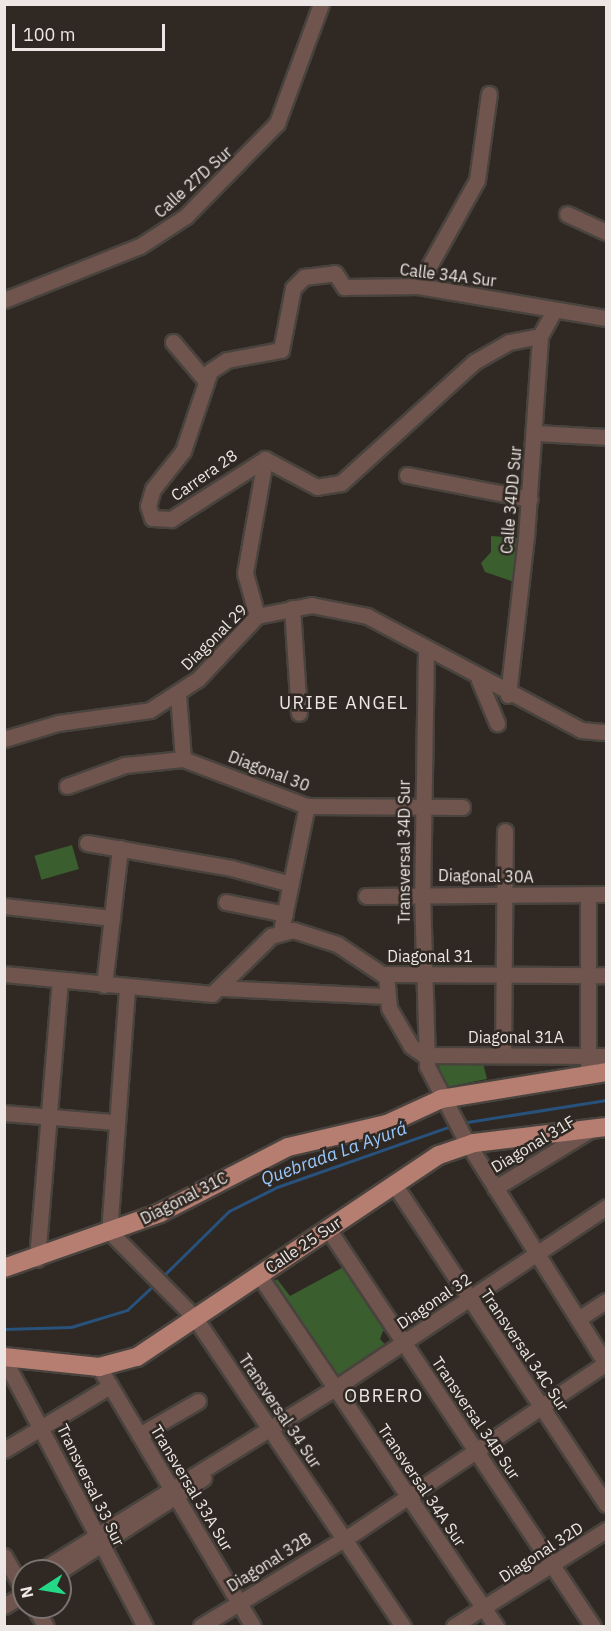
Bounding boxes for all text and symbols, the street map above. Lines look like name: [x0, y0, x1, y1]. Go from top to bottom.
scale bar: [15, 12, 168, 50]
text: 100 m: [23, 23, 75, 46]
street label: Calle 27D Sur: [150, 142, 236, 222]
street label: Calle 34A Sur: [399, 260, 497, 290]
street label: Carrera 28: [167, 445, 241, 505]
street label: Calle 34DD Sur: [497, 445, 525, 555]
street label: Diagonal 29: [177, 600, 251, 674]
district label: URIBE ANGEL: [279, 692, 409, 714]
street label: Diagonal 30: [226, 747, 312, 795]
street label: Transversal 34D Sur: [394, 780, 414, 924]
street label: Diagonal 30A: [438, 866, 534, 886]
street label: Diagonal 31: [387, 946, 473, 966]
street label: Diagonal 31A: [468, 1027, 564, 1047]
street label: Diagonal 31F: [488, 1111, 578, 1177]
water label: Quebrada La Ayurá: [258, 1118, 410, 1190]
street label: Diagonal 31C: [137, 1168, 231, 1228]
street label: Calle 25 Sur: [262, 1213, 344, 1277]
street label: Diagonal 32: [393, 1269, 475, 1333]
street label: Transversal 34C Sur: [477, 1285, 573, 1415]
street label: Transversal 34 Sur: [235, 1350, 325, 1472]
street label: Transversal 34B Sur: [428, 1353, 524, 1483]
district label: OBRERO: [344, 1385, 424, 1407]
street label: Transversal 34A Sur: [374, 1420, 470, 1550]
street label: Transversal 33 Sur: [53, 1421, 129, 1549]
street label: Transversal 33A Sur: [147, 1421, 237, 1555]
street label: Diagonal 32D: [495, 1518, 587, 1586]
street label: Diagonal 32B: [223, 1528, 315, 1596]
north arrow: [12, 1559, 72, 1619]
text: N: [15, 1585, 37, 1600]

